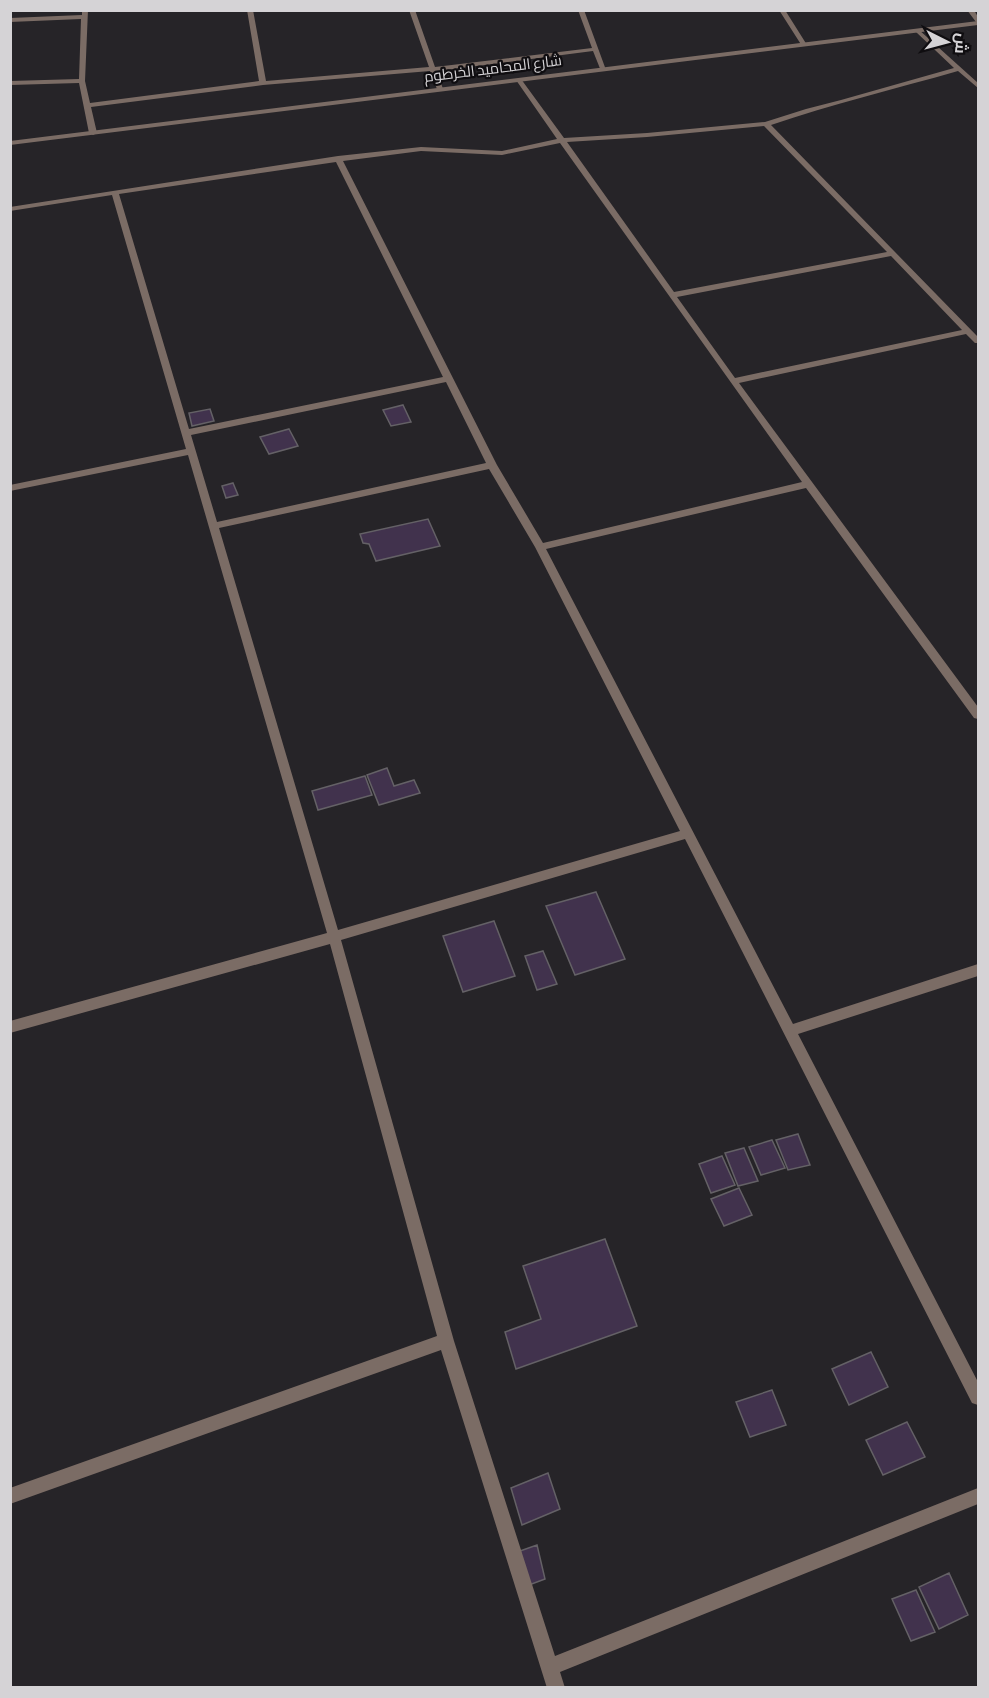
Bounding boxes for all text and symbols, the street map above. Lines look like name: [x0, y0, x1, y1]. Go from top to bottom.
north arrow: [917, 12, 977, 72]
text: ش: [950, 32, 971, 55]
street label: شارع المحاميد الخرطوم: [423, 51, 563, 88]

